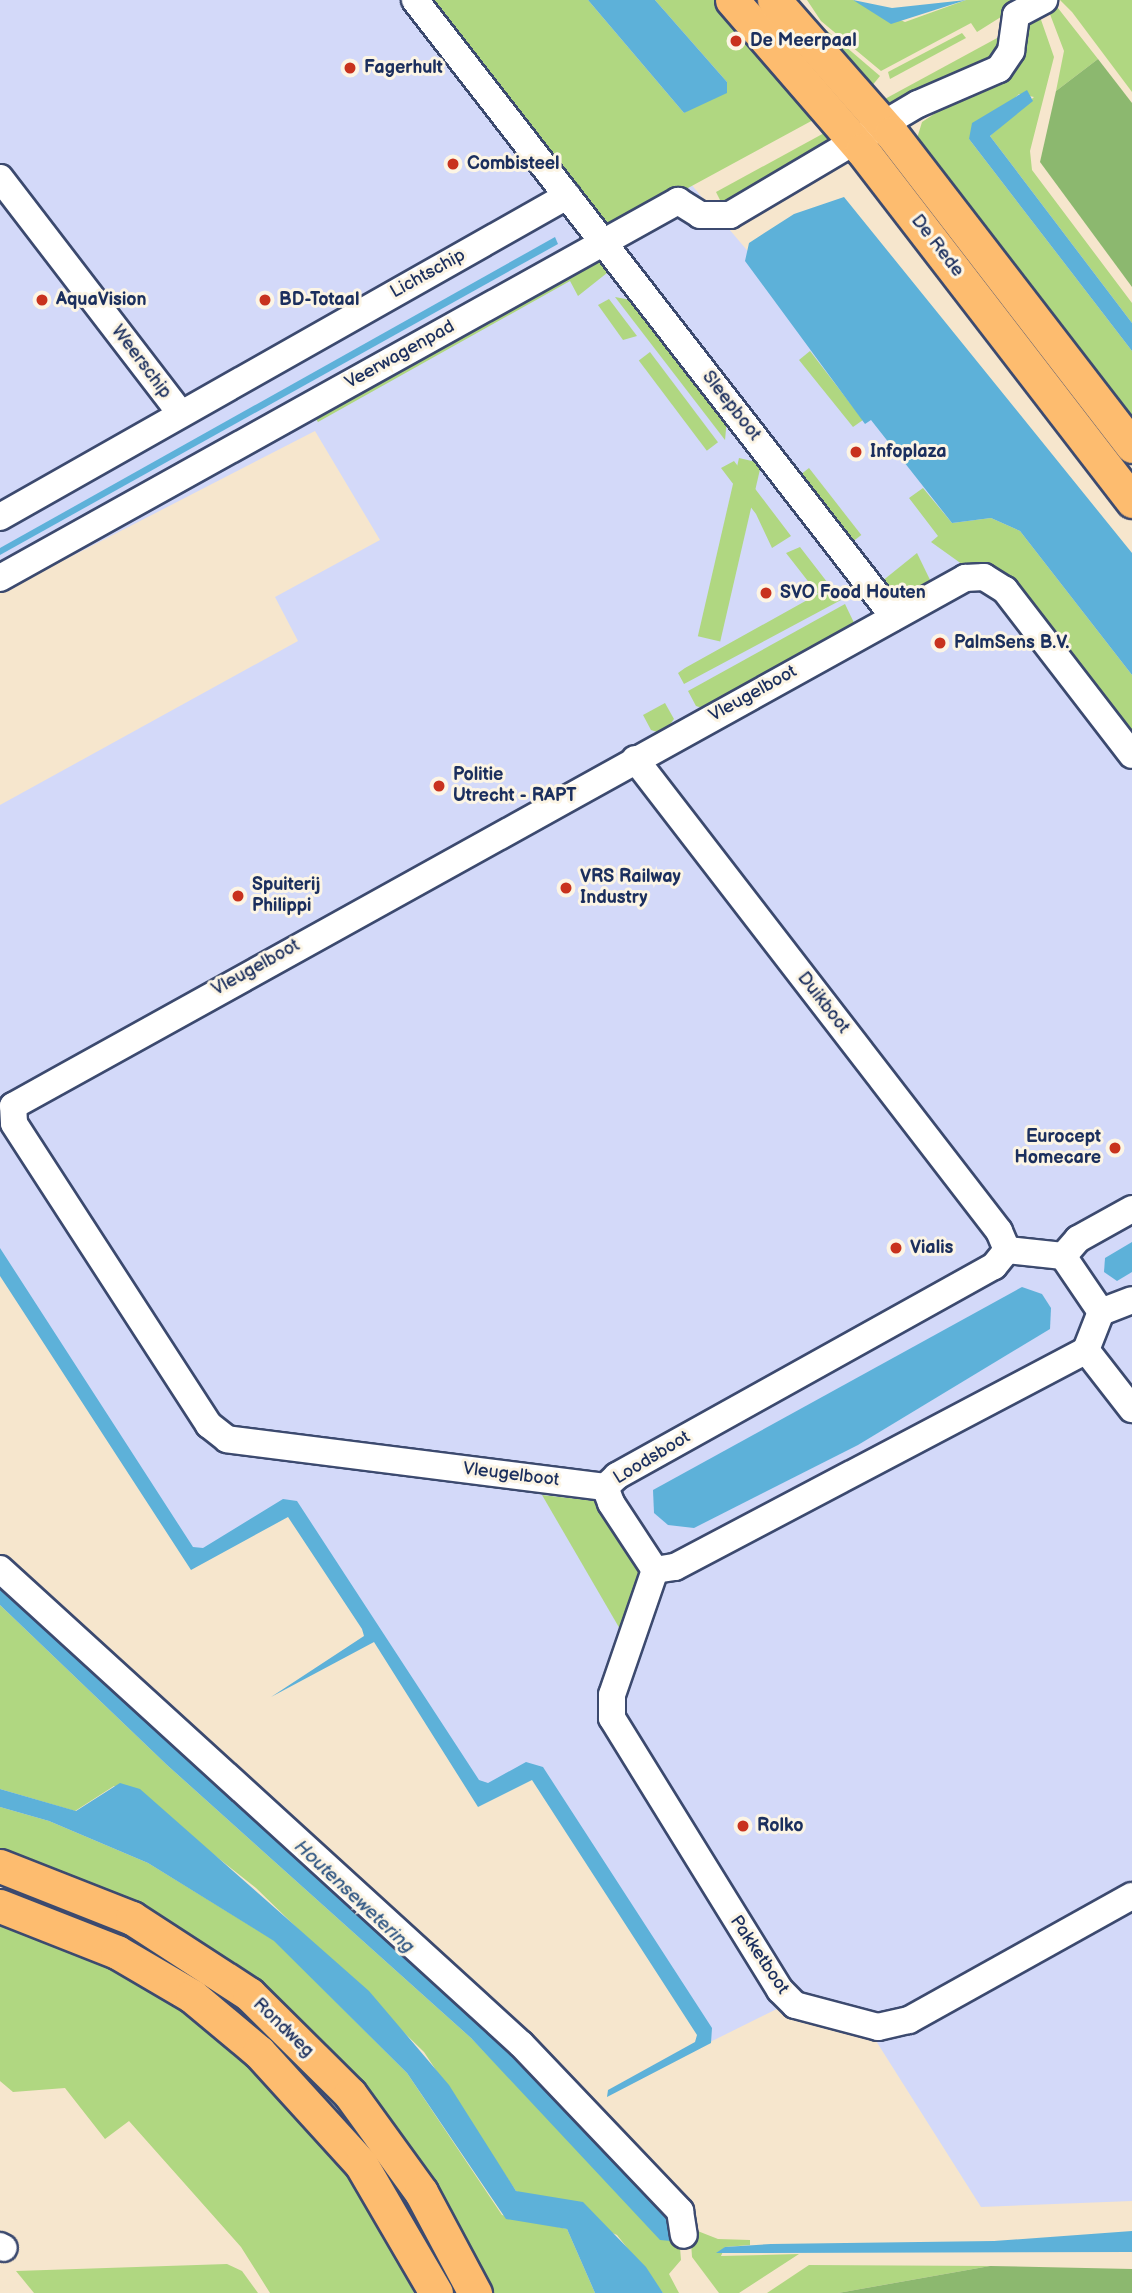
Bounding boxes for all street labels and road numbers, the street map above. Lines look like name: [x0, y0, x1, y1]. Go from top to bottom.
street label: De Rede: [906, 211, 968, 281]
street label: Lichtschip: [387, 245, 469, 303]
street label: Veerwagenpad: [341, 316, 459, 394]
street label: Weerschip: [106, 321, 176, 403]
street label: Sleepboot: [697, 367, 765, 445]
street label: Vleugelboot: [705, 661, 801, 727]
street label: Vleugelboot: [208, 935, 304, 1001]
street label: Duikboot: [792, 968, 854, 1038]
street label: Loodsboot: [610, 1427, 694, 1489]
street label: Vleugelboot: [462, 1458, 560, 1492]
street label: Pakketboot: [725, 1912, 793, 1998]
street label: Rondweg: [248, 1994, 318, 2062]

